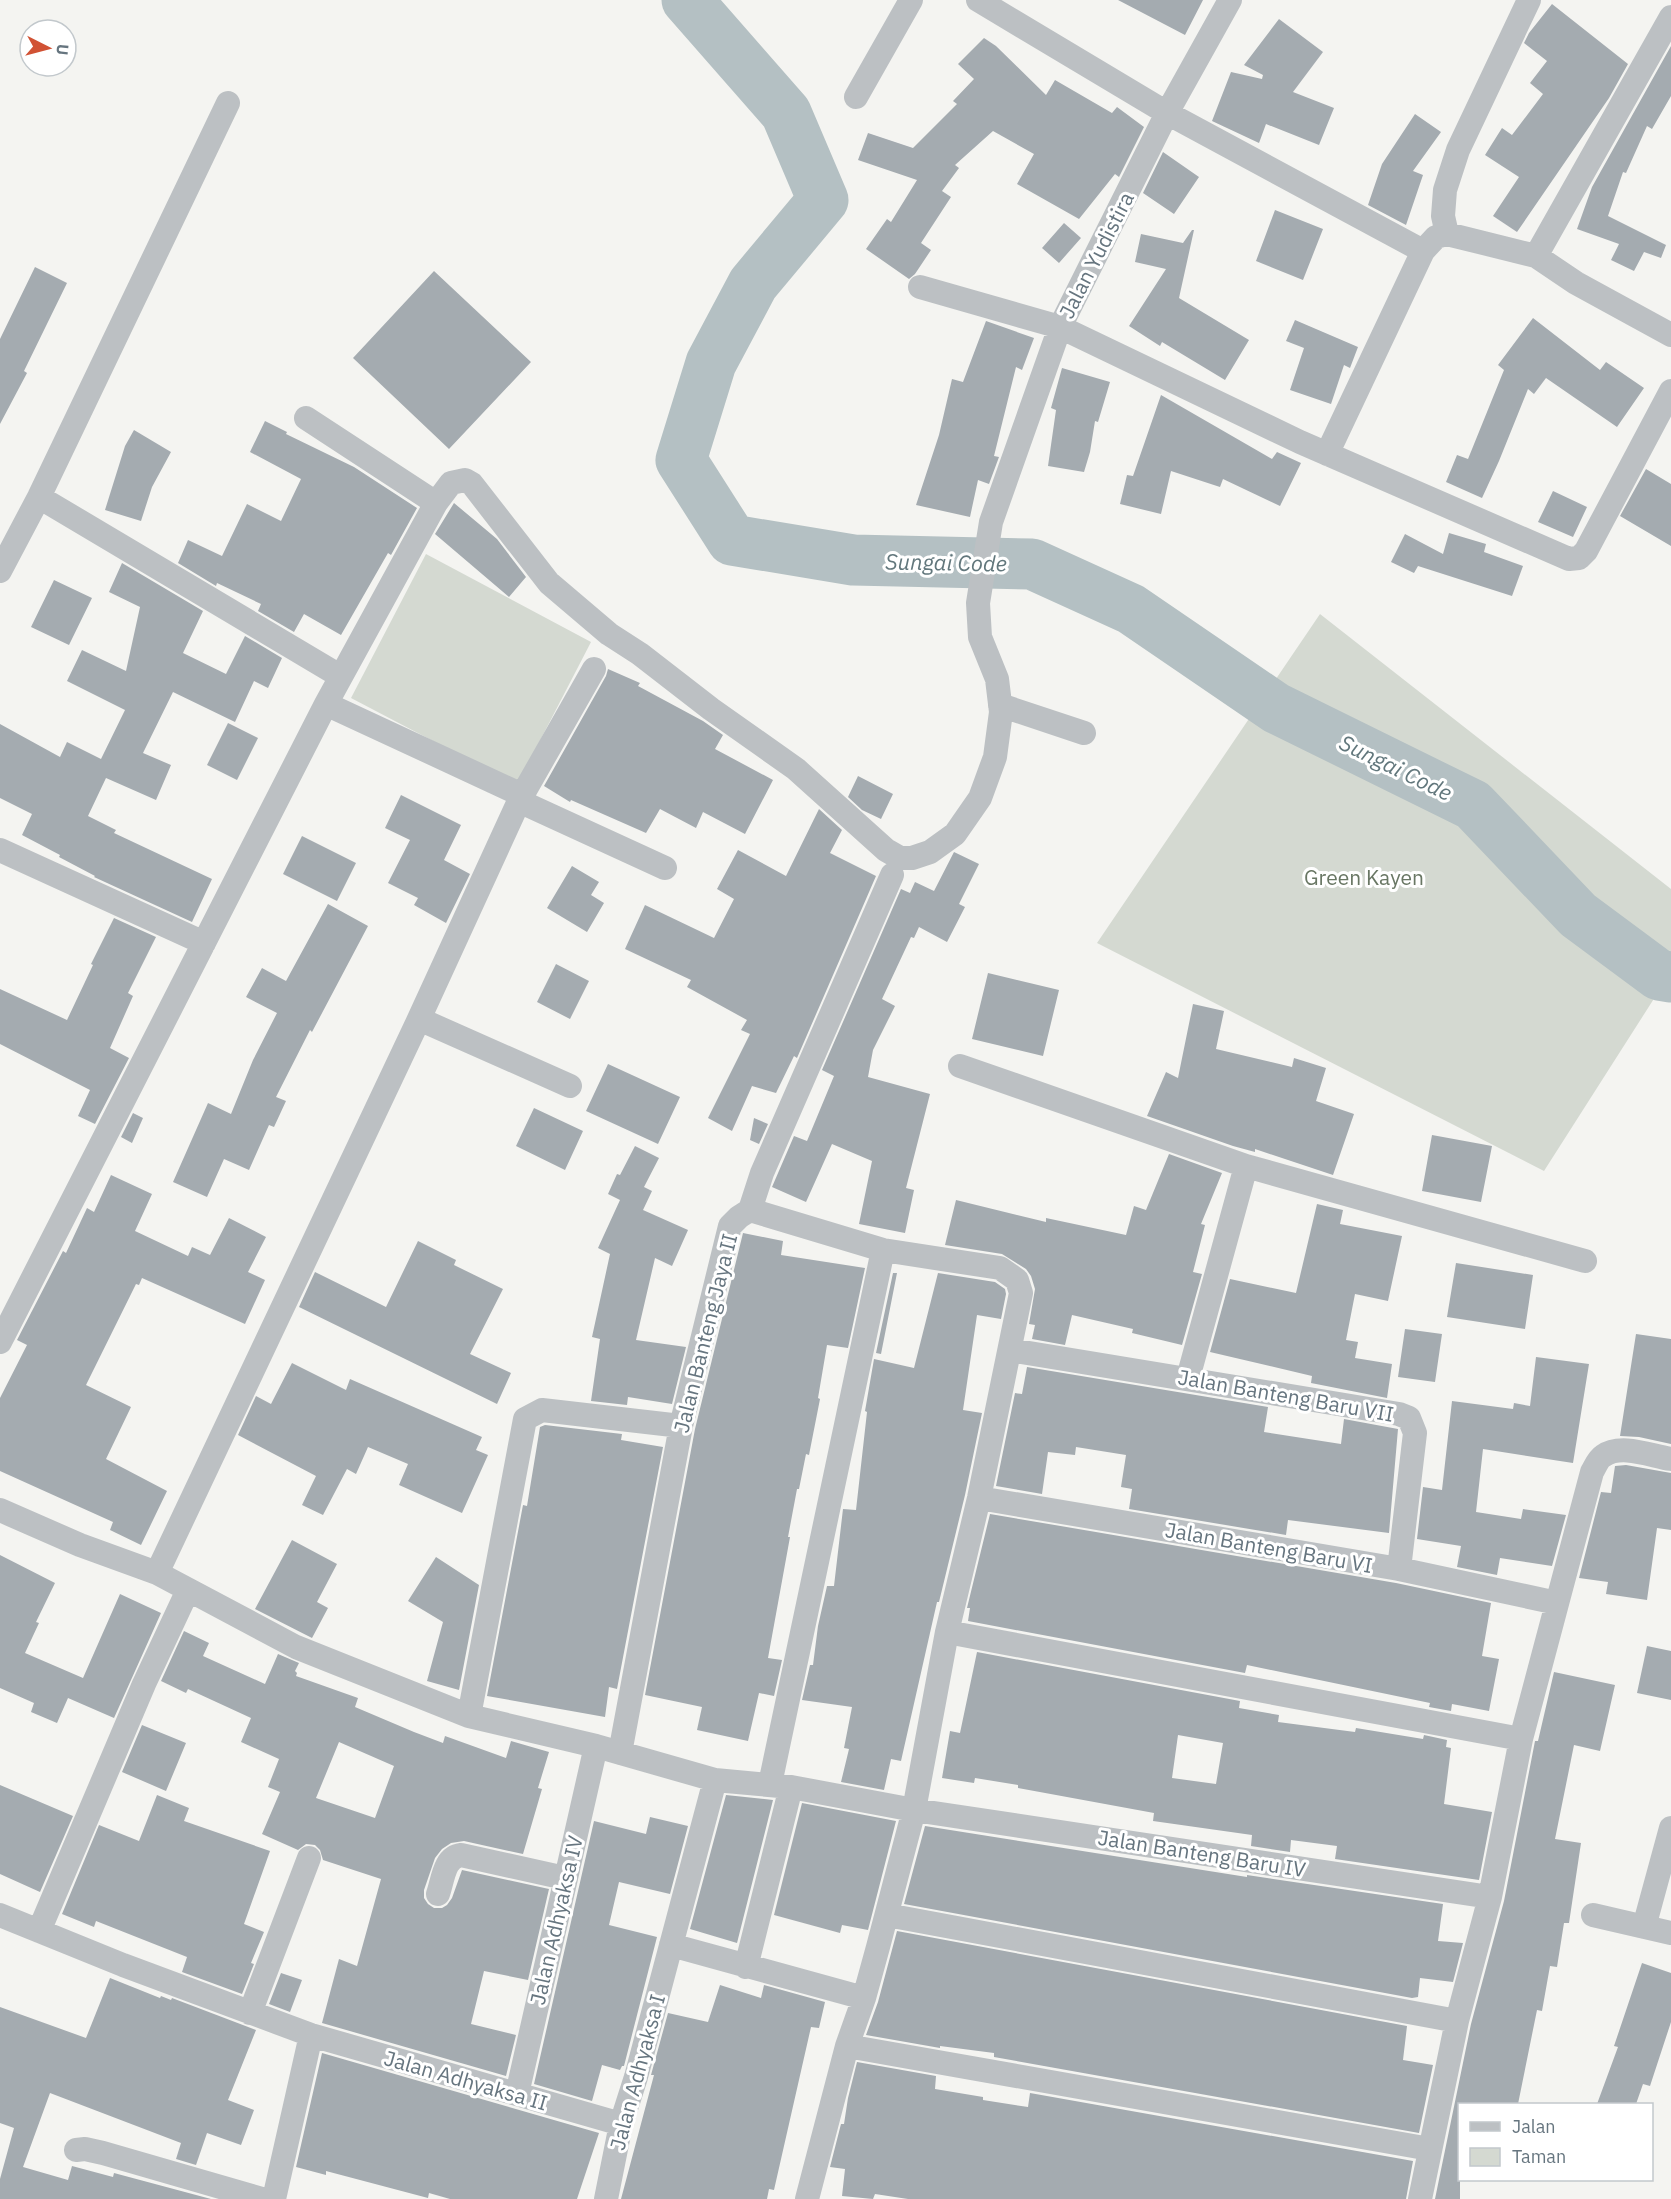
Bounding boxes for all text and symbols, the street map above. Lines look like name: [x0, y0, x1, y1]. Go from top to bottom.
north arrow: [18, 18, 78, 78]
text: U: [52, 43, 73, 56]
street label: Jalan Yudistira: [1052, 187, 1140, 323]
water label: Sungai Code: [885, 546, 1007, 578]
water label: Sungai Code: [1335, 727, 1457, 807]
park label: Green Kayen: [1304, 863, 1424, 891]
street label: Jalan Banteng Jaya II: [667, 1230, 743, 1436]
street label: Jalan Banteng Baru VII: [1176, 1362, 1396, 1428]
street label: Jalan Banteng Baru VI: [1163, 1515, 1375, 1579]
street label: Jalan Banteng Baru IV: [1096, 1823, 1308, 1883]
street label: Jalan Adhyaksa IV: [523, 1832, 589, 2007]
street label: Jalan Adhyaksa I: [603, 1991, 671, 2153]
street label: Jalan Adhyaksa II: [381, 2043, 551, 2117]
legend: [1458, 2103, 1653, 2181]
text: Jalan: [1512, 2115, 1556, 2138]
text: Taman: [1512, 2145, 1566, 2168]

